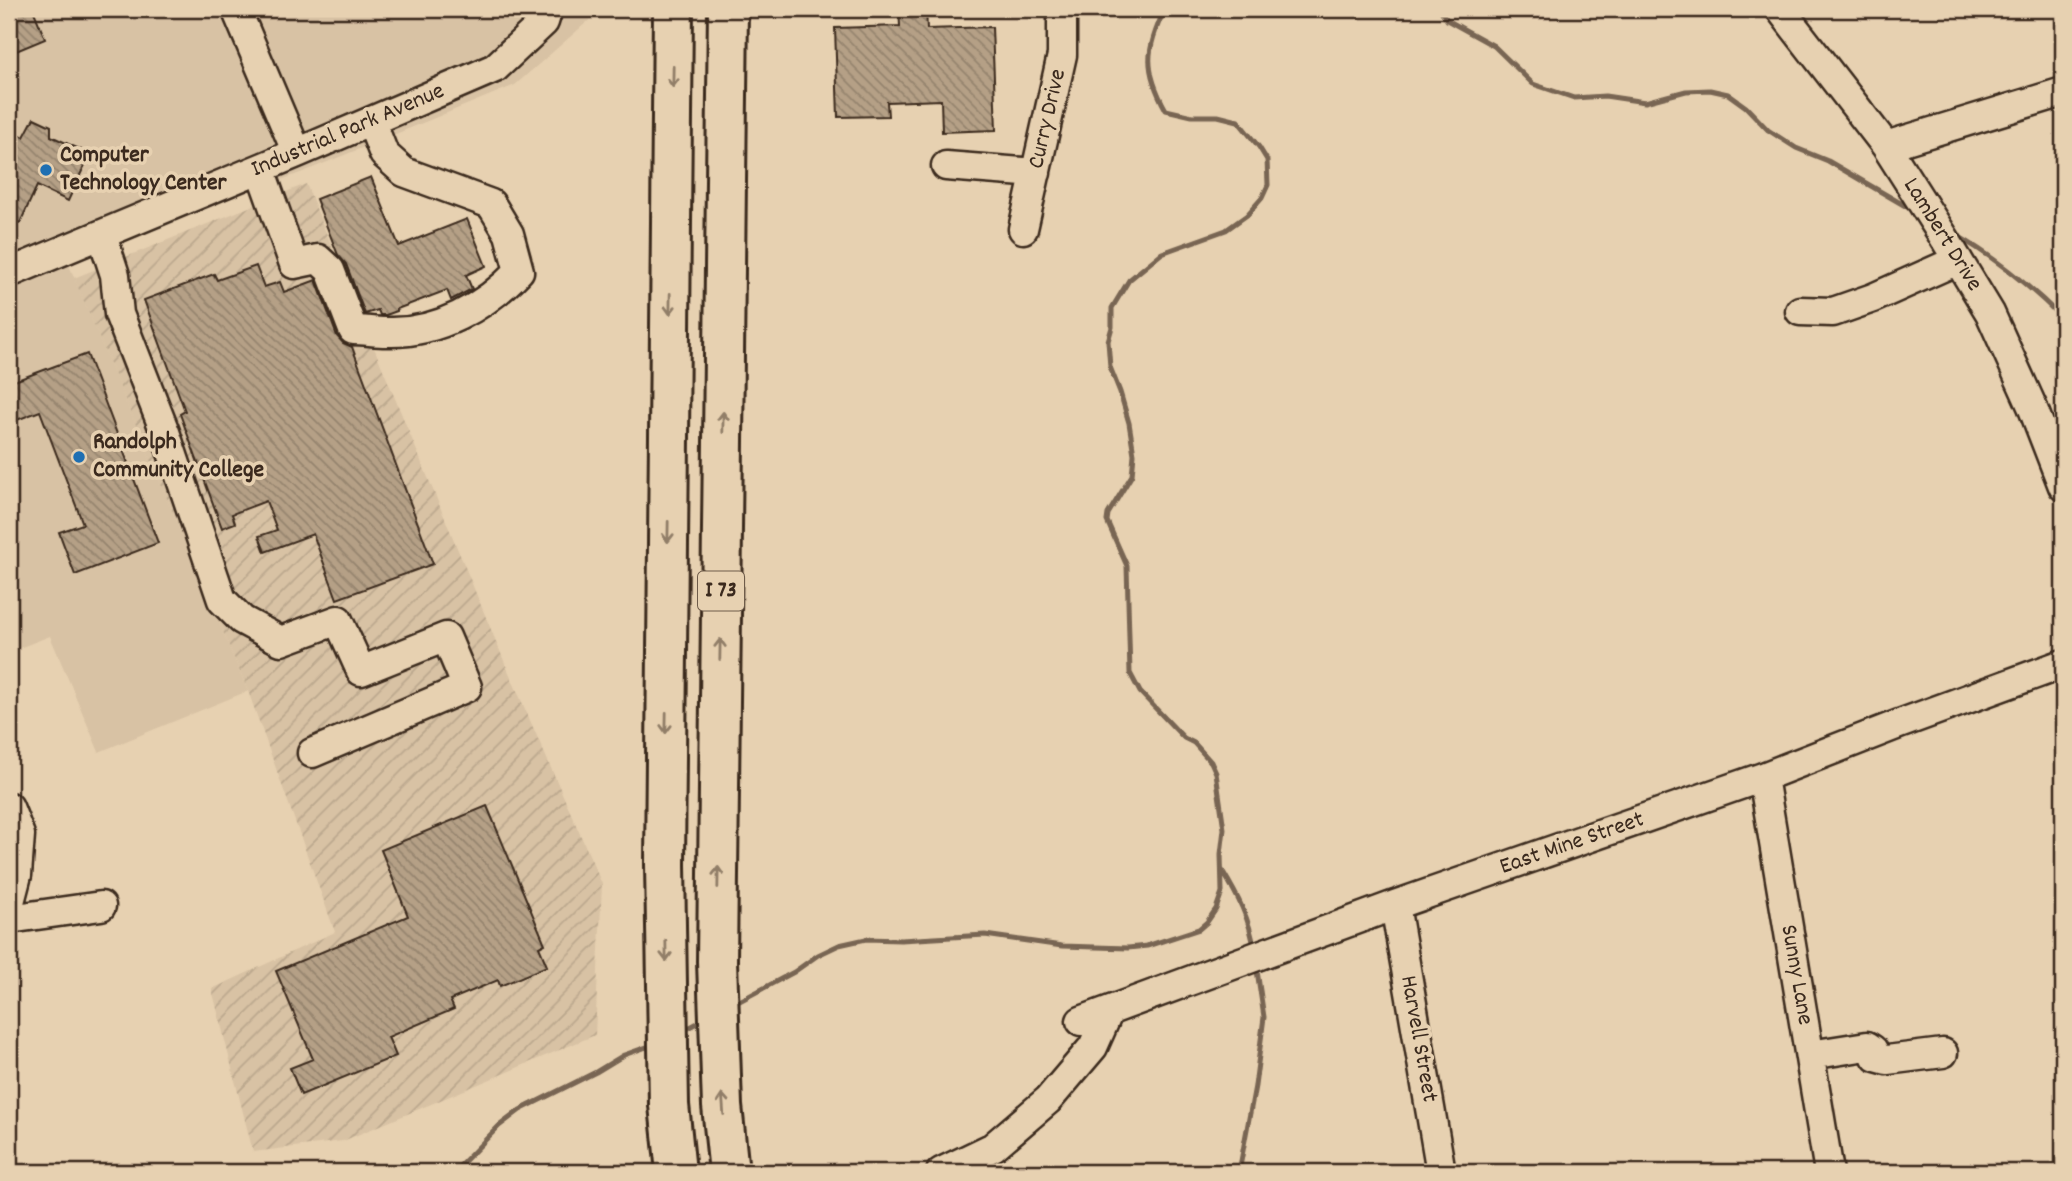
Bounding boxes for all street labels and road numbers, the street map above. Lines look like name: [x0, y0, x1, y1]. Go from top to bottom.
street label: Curry Drive: [1020, 66, 1076, 172]
street label: Industrial Park Avenue: [246, 75, 450, 187]
street label: Lambert Drive: [1894, 172, 1990, 298]
road number: I 73: [698, 572, 744, 610]
street label: East Mine Street: [1495, 803, 1649, 885]
street label: Sunny Lane: [1770, 922, 1822, 1028]
street label: Harvell Street: [1390, 973, 1446, 1105]

